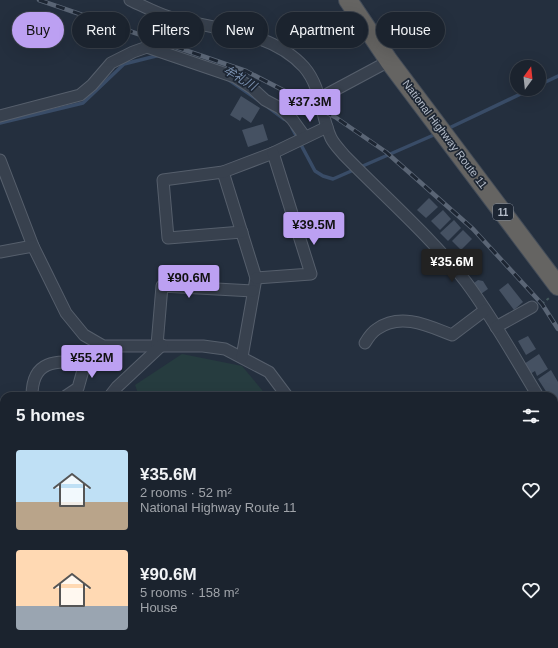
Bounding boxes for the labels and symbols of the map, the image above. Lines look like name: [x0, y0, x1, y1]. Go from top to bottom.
north arrow: [510, 60, 546, 96]
water label: 牟礼川: [221, 63, 261, 94]
street label: National Highway Route 11: [400, 77, 490, 191]
pin: ¥37.3M: [277, 89, 343, 123]
road number: 11: [493, 204, 513, 220]
pin: ¥39.5M: [281, 212, 347, 246]
pin: ¥35.6M: [419, 249, 485, 283]
pin: ¥90.6M: [156, 265, 222, 299]
pin: ¥55.2M: [59, 345, 125, 379]

